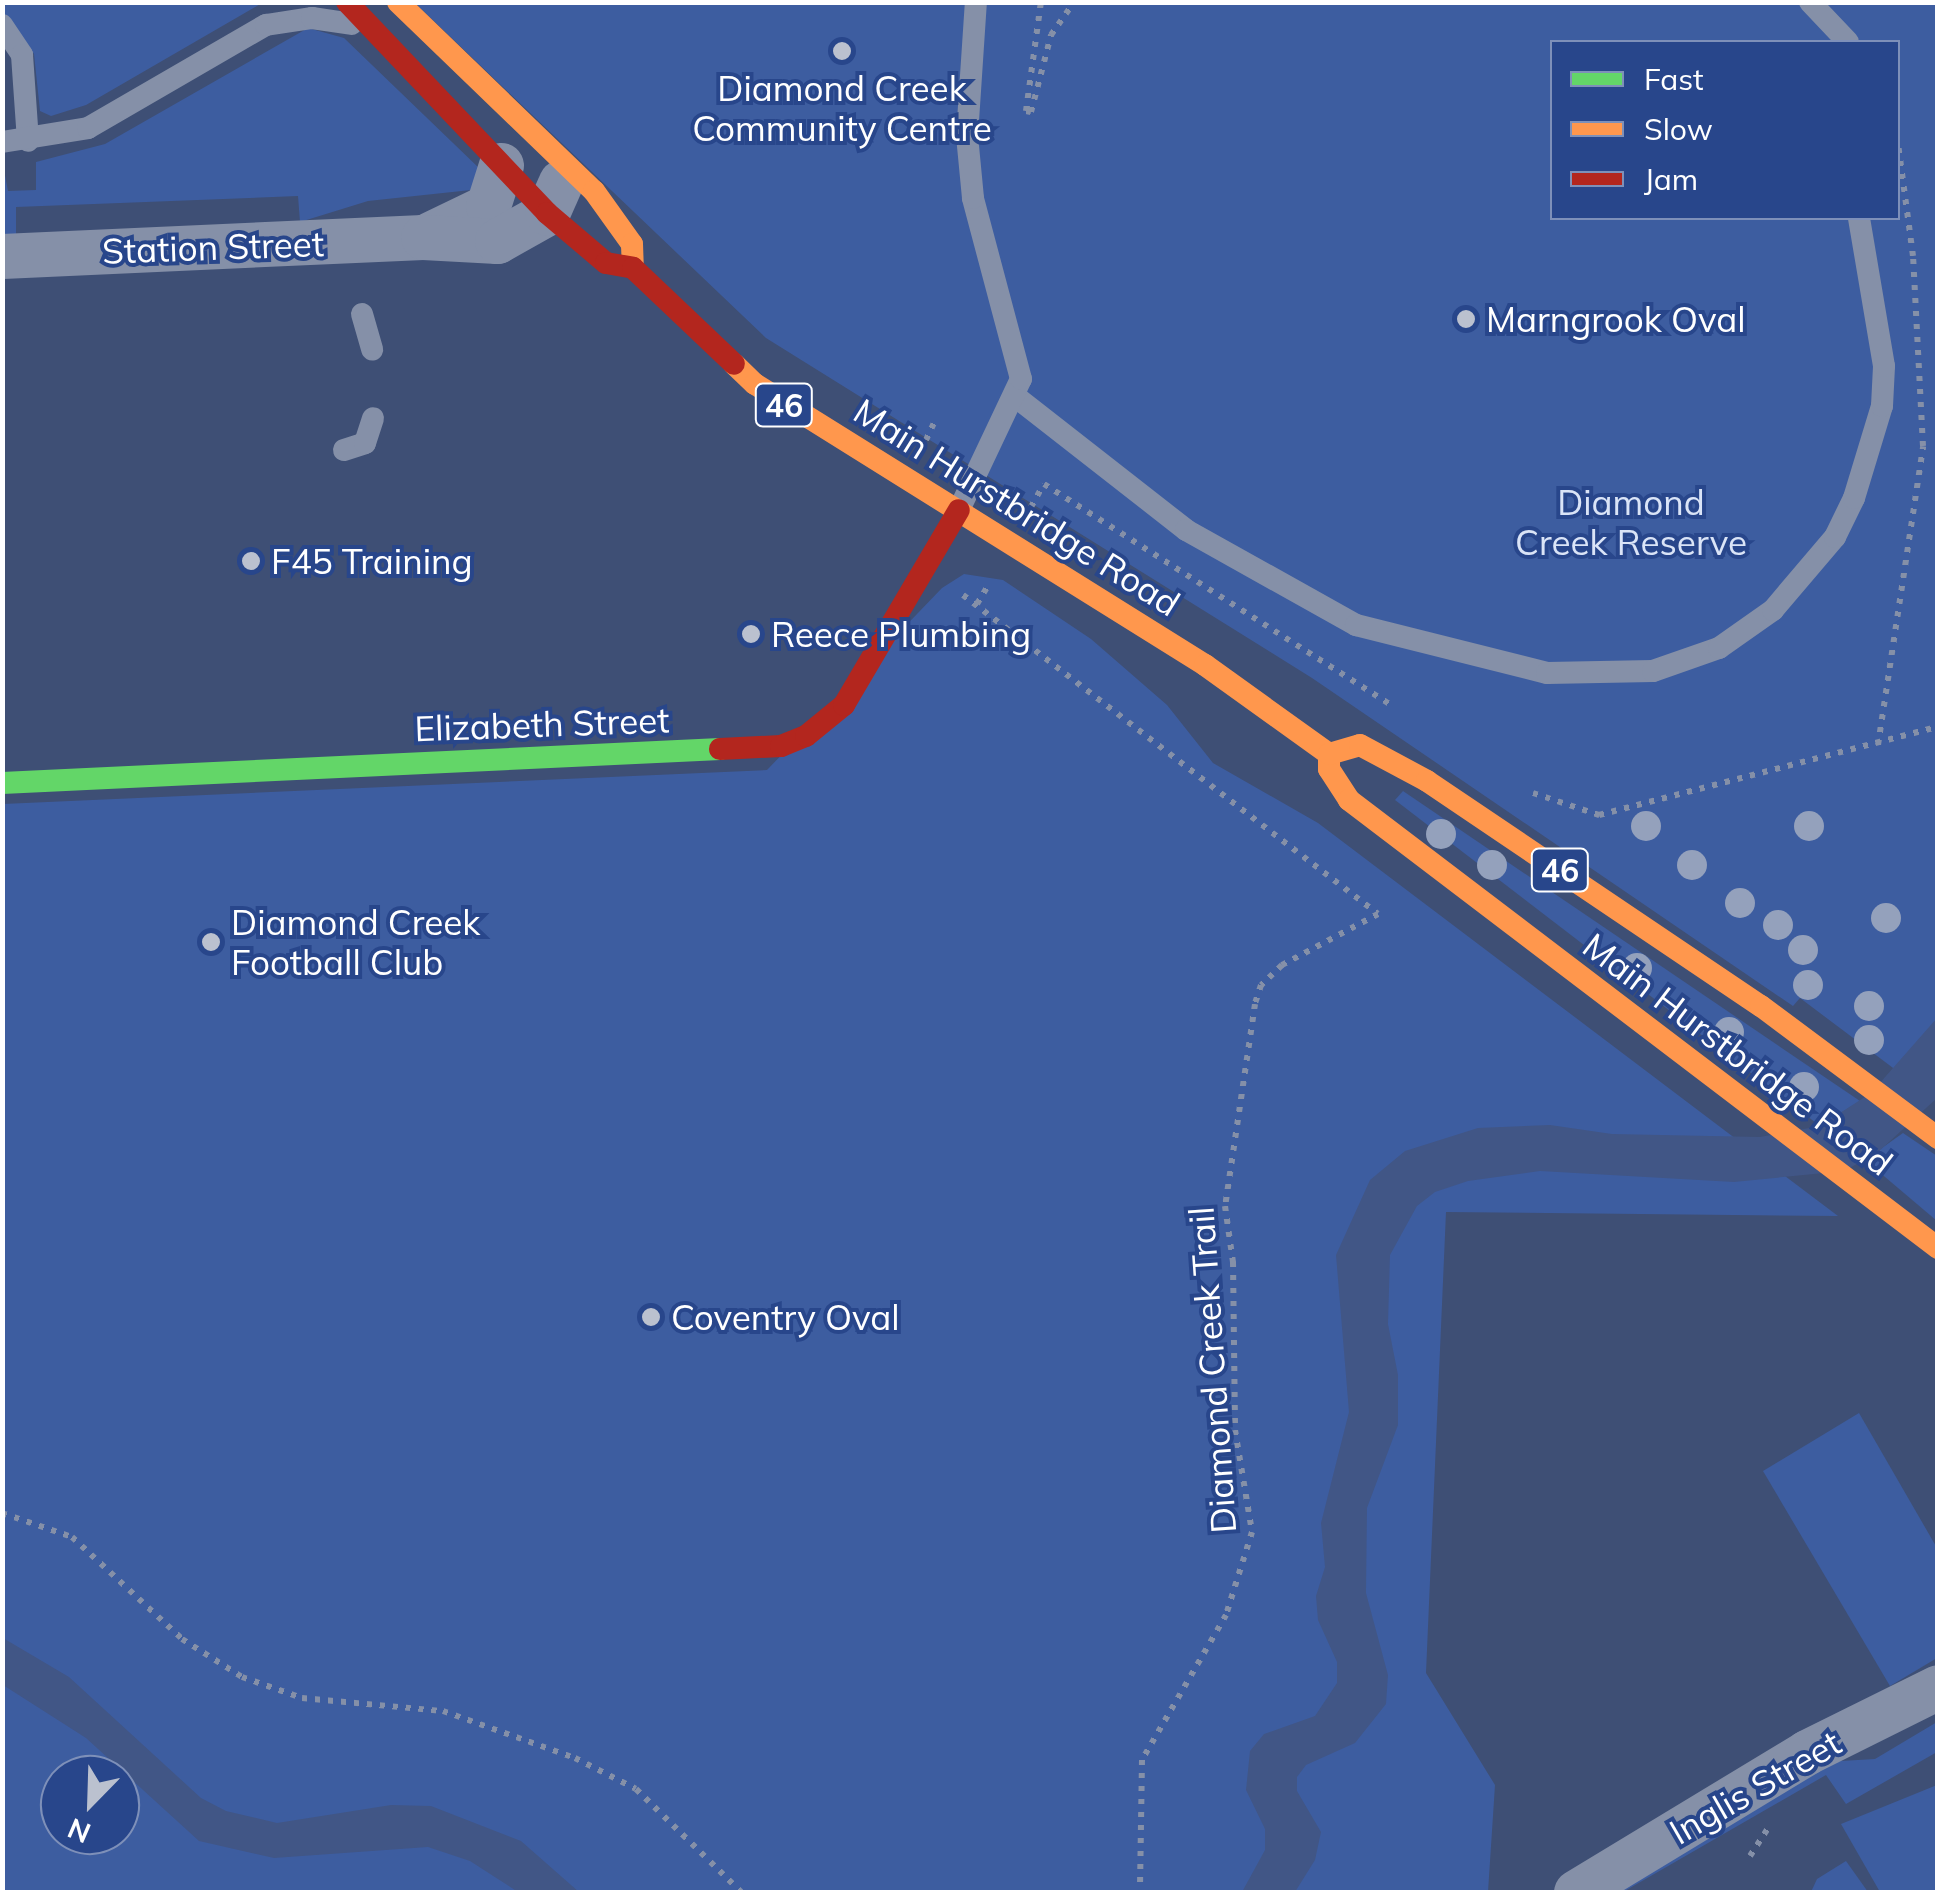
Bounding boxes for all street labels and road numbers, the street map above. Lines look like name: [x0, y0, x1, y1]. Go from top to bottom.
street label: Station Street: [101, 222, 325, 272]
road number: 46: [754, 378, 814, 432]
street label: Main Hurstbridge Road: [846, 390, 1188, 624]
street label: Elizabeth Street: [414, 699, 670, 749]
road number: 46: [1530, 843, 1590, 897]
street label: Main Hurstbridge Road: [1575, 924, 1901, 1184]
street label: Diamond Creek Trail: [1180, 1205, 1244, 1535]
street label: Inglis Street: [1662, 1721, 1848, 1853]

